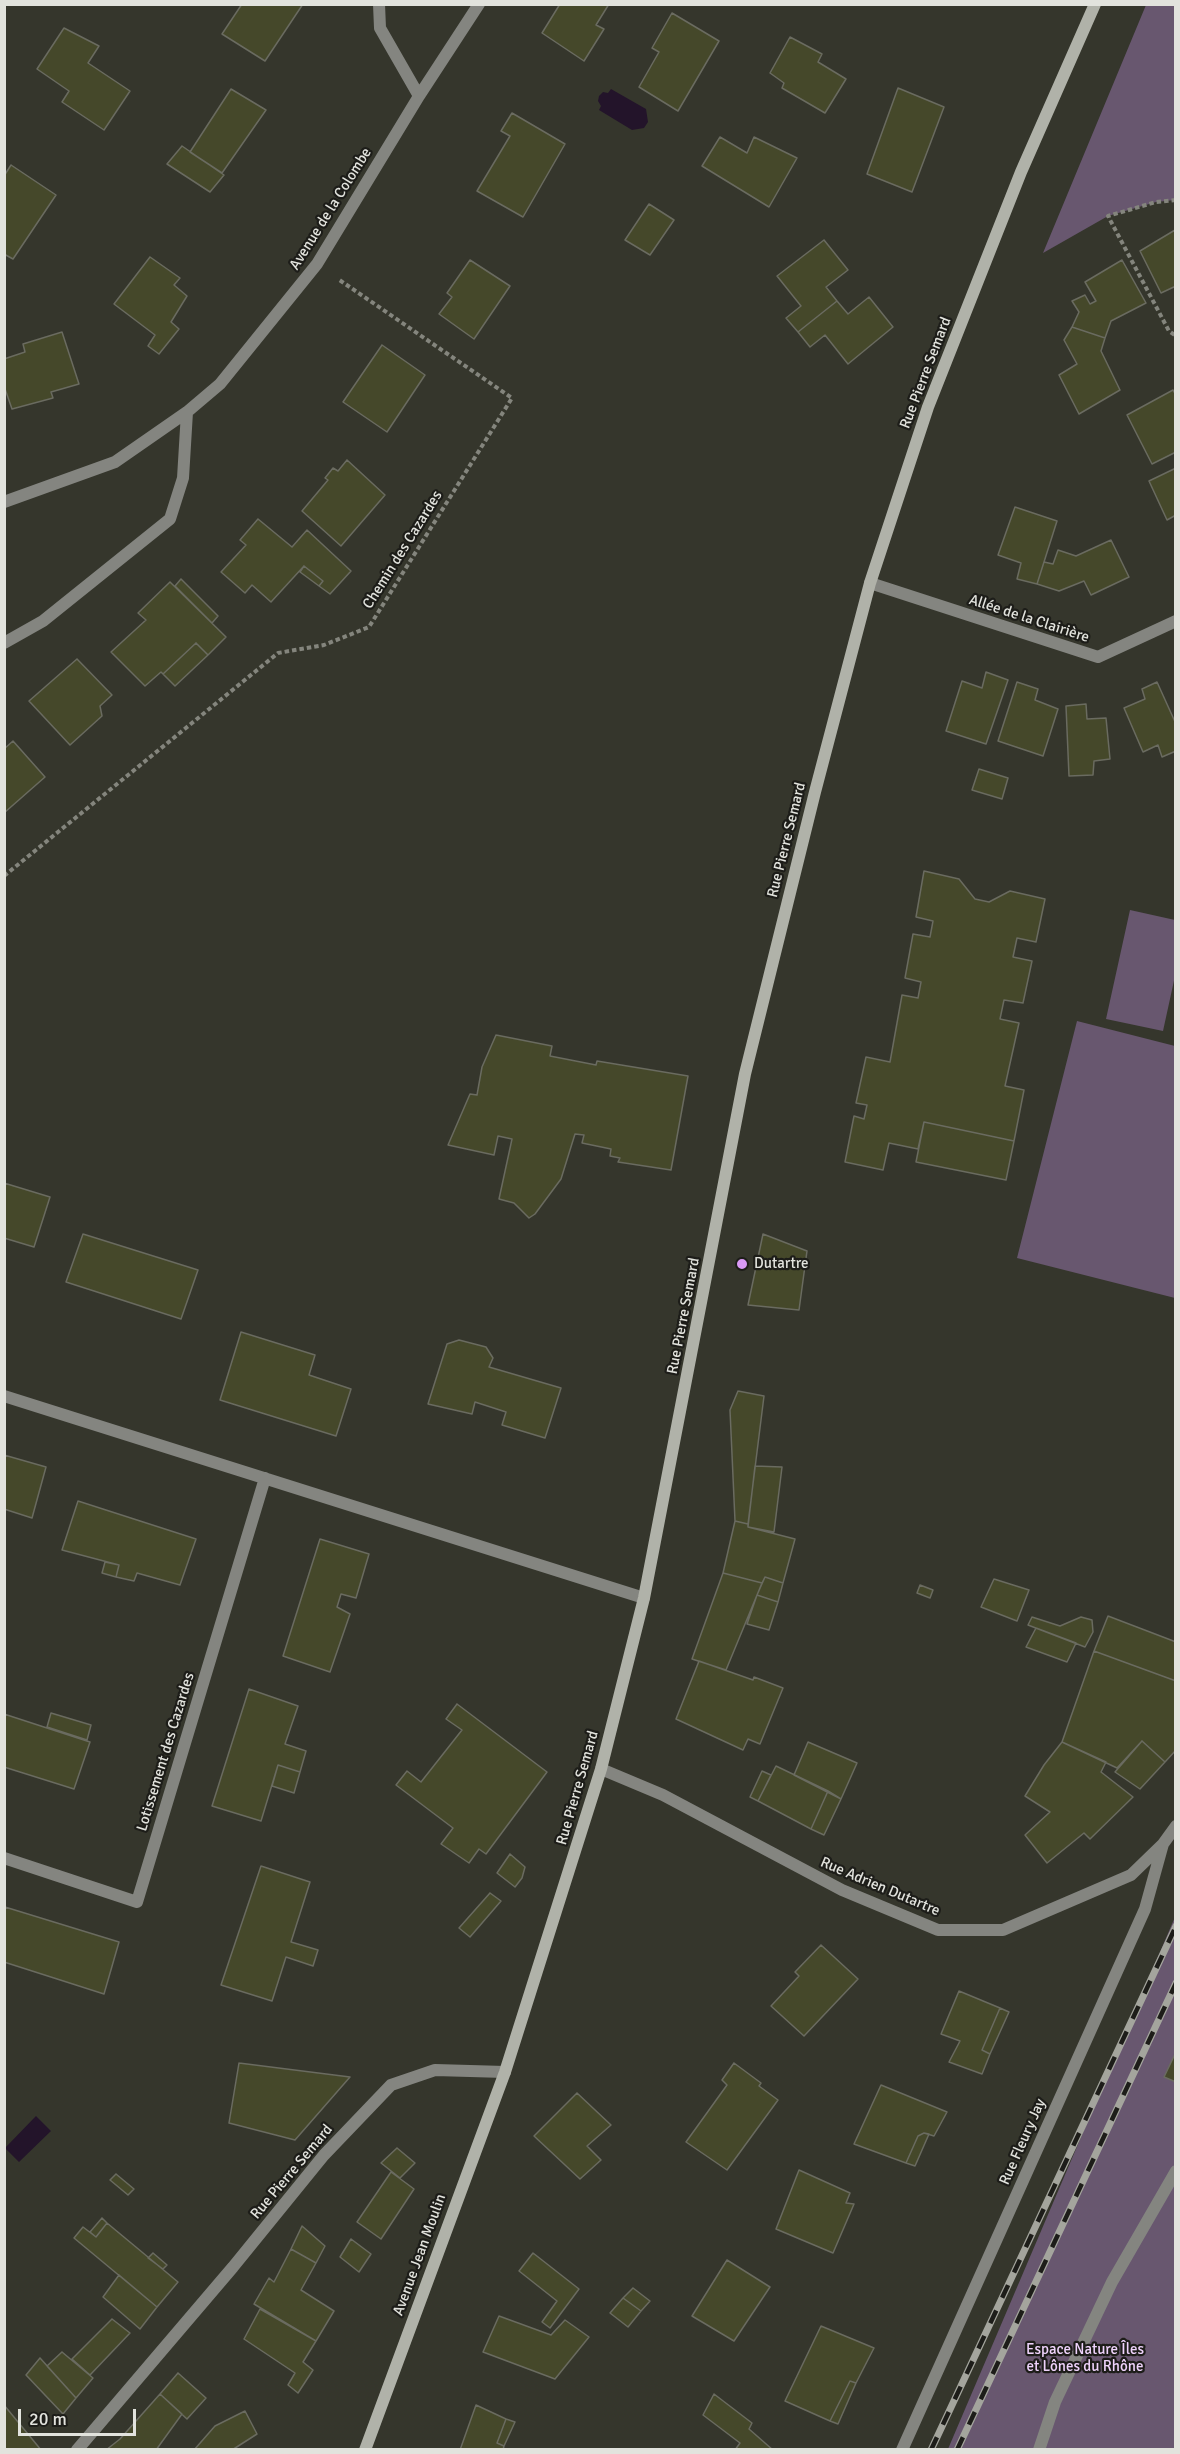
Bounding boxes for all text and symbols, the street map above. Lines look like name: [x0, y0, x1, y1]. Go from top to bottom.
street label: Avenue de la Colombe: [286, 145, 376, 273]
street label: Rue Pierre Semard: [896, 315, 956, 431]
street label: Chemin des Cazardes: [359, 488, 447, 612]
street label: Allée de la Clairière: [967, 591, 1091, 647]
street label: Rue Pierre Semard: [764, 781, 810, 899]
place label: Dutartre: [754, 1255, 809, 1273]
street label: Rue Pierre Semard: [664, 1256, 704, 1376]
marker: Dutartre: [735, 1257, 749, 1271]
street label: Lotissement des Cazardes: [133, 1670, 199, 1834]
street label: Rue Pierre Semard: [553, 1729, 603, 1847]
street label: Rue Adrien Dutartre: [818, 1854, 942, 1920]
street label: Rue Fleury Jay: [996, 2096, 1050, 2188]
street label: Rue Pierre Semard: [247, 2121, 337, 2223]
street label: Avenue Jean Moulin: [390, 2192, 450, 2318]
park label: Espace Nature Îles et Lônes du Rhône: [1026, 2341, 1144, 2376]
scale bar: [21, 2397, 140, 2435]
text: 20 m: [29, 2408, 67, 2430]

